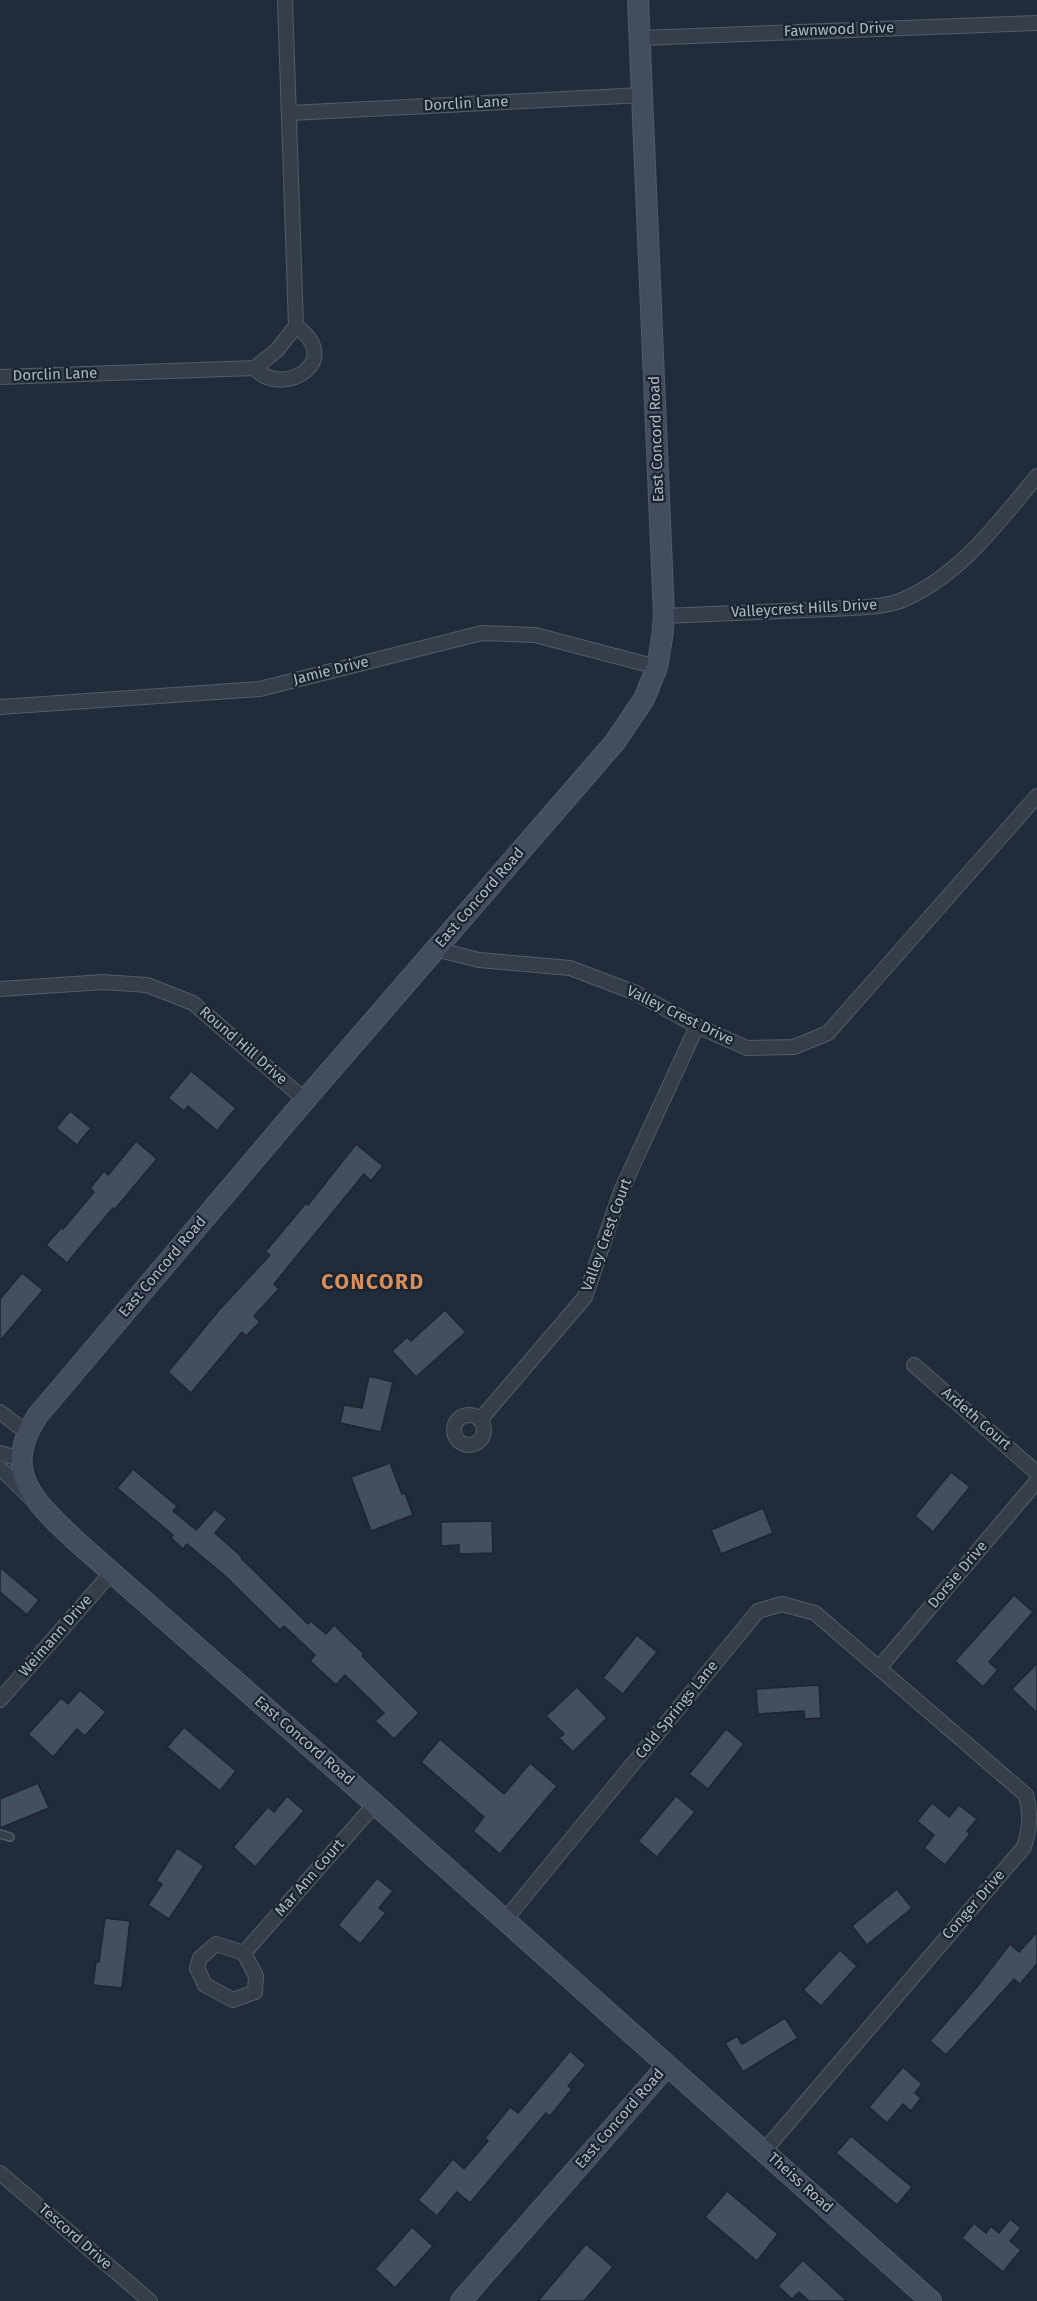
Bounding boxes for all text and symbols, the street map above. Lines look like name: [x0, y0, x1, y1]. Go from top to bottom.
street label: Fawnwood Drive: [783, 19, 895, 41]
street label: Dorclin Lane: [423, 93, 509, 115]
street label: Dorclin Lane: [12, 365, 98, 385]
street label: East Concord Road: [646, 376, 668, 502]
street label: Valleycrest Hills Drive: [730, 596, 878, 622]
street label: Jamie Drive: [291, 653, 371, 689]
street label: East Concord Road: [432, 844, 528, 952]
street label: Valley Crest Drive: [623, 982, 737, 1050]
street label: Round Hill Drive: [195, 1003, 291, 1089]
street label: Valley Crest Court: [578, 1176, 636, 1294]
street label: East Concord Road: [115, 1213, 211, 1321]
district label: CONCORD: [321, 1270, 425, 1296]
street label: Ardeth Court: [938, 1384, 1014, 1454]
street label: Dorsie Drive: [925, 1538, 991, 1612]
street label: Weimann Drive: [16, 1591, 96, 1681]
street label: Cold Springs Lane: [632, 1657, 722, 1763]
street label: East Concord Road: [250, 1693, 358, 1789]
street label: Mar Ann Court: [272, 1836, 348, 1920]
street label: Conger Drive: [939, 1867, 1009, 1943]
street label: East Concord Road: [572, 2065, 668, 2173]
street label: Theiss Road: [764, 2149, 836, 2217]
street label: Tescord Drive: [35, 2200, 115, 2274]

